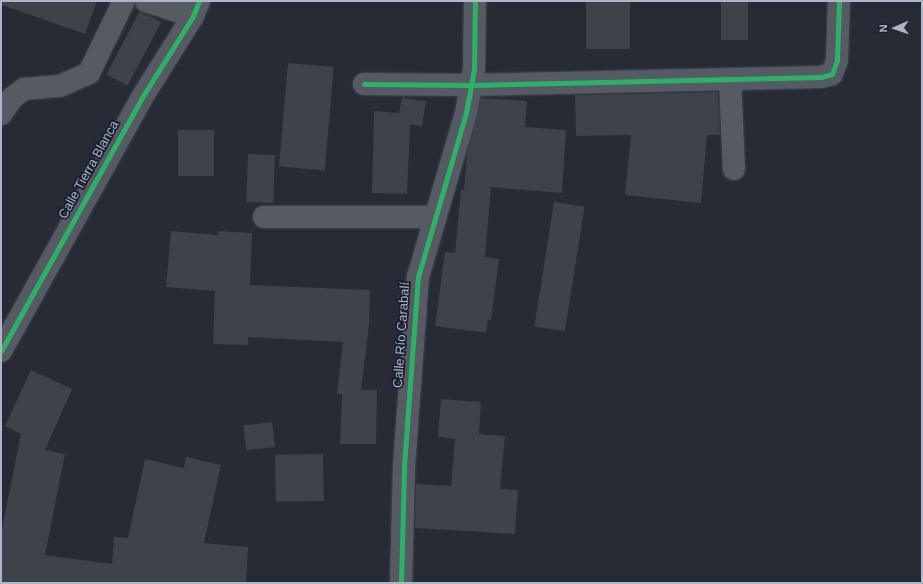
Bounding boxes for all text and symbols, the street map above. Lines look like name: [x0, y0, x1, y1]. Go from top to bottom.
north arrow: [875, 8, 915, 48]
text: N: [877, 24, 889, 33]
street label: Calle Tierra Blanca: [55, 118, 123, 222]
street label: Calle Río Carabalí: [391, 281, 413, 389]

